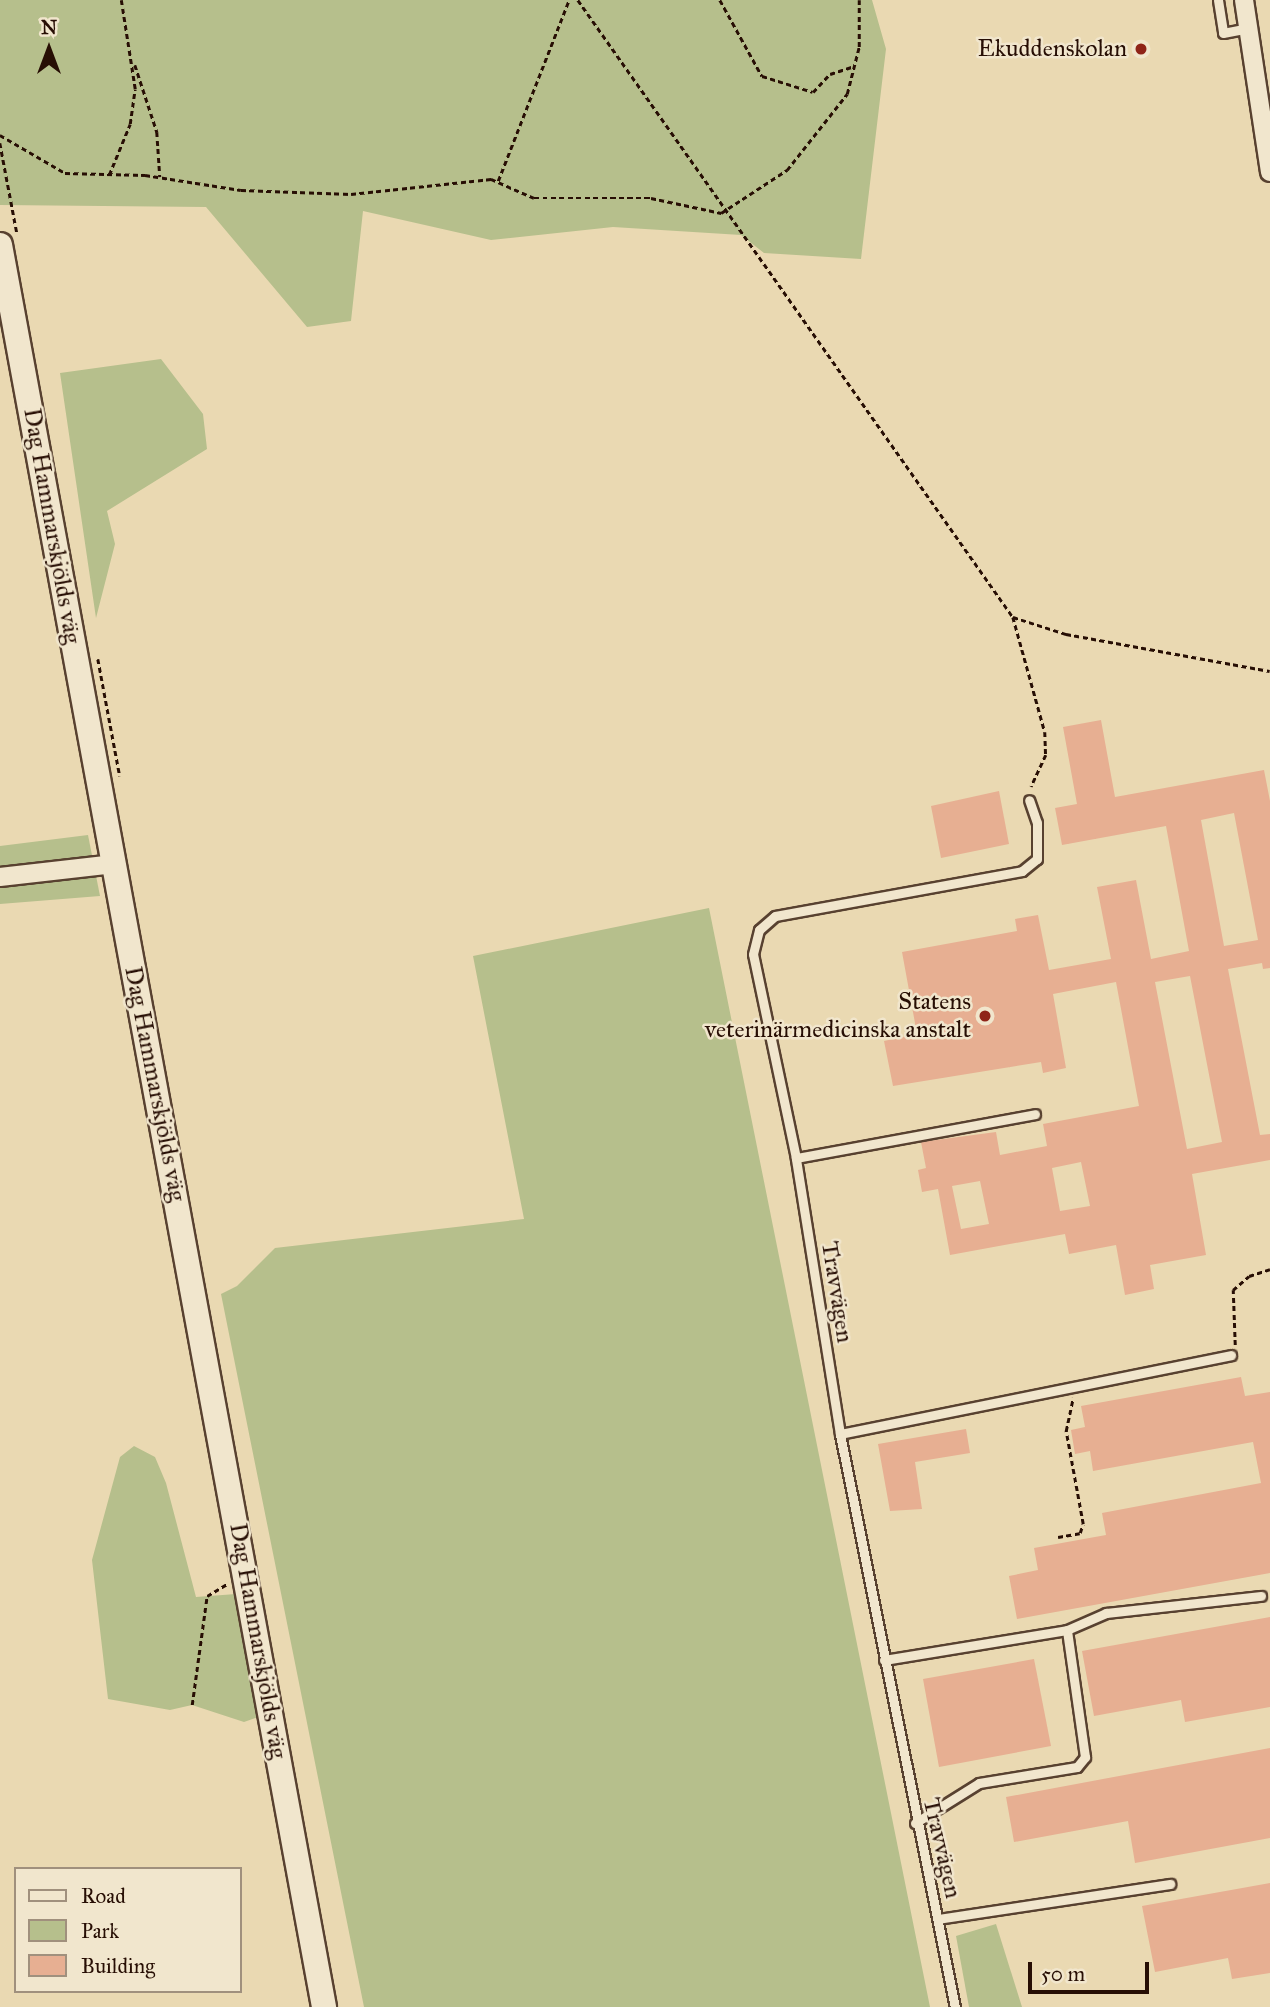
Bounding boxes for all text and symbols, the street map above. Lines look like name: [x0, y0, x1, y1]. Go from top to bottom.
north arrow: [14, 14, 84, 84]
text: N: [41, 16, 57, 39]
place label: Ekuddenskolan: [977, 35, 1127, 63]
marker: Ekuddenskolan: [1133, 41, 1149, 57]
street label: Dag Hammarskjölds väg: [17, 406, 87, 646]
street label: Dag Hammarskjölds väg: [118, 964, 192, 1204]
place label: Statens veterinärmedicinska anstalt: [705, 988, 971, 1044]
marker: Statens veterinärmedicinska anstalt: [977, 1008, 993, 1024]
street label: Travvägen: [815, 1239, 859, 1345]
street label: Dag Hammarskjölds väg: [223, 1521, 293, 1761]
street label: Travvägen: [916, 1795, 968, 1901]
legend: [14, 1867, 242, 1993]
text: Road: [81, 1883, 126, 1909]
text: Park: [81, 1918, 119, 1944]
scale bar: [1032, 1948, 1153, 1992]
text: Building: [81, 1953, 155, 1979]
text: 50 m: [1041, 1961, 1085, 1987]

